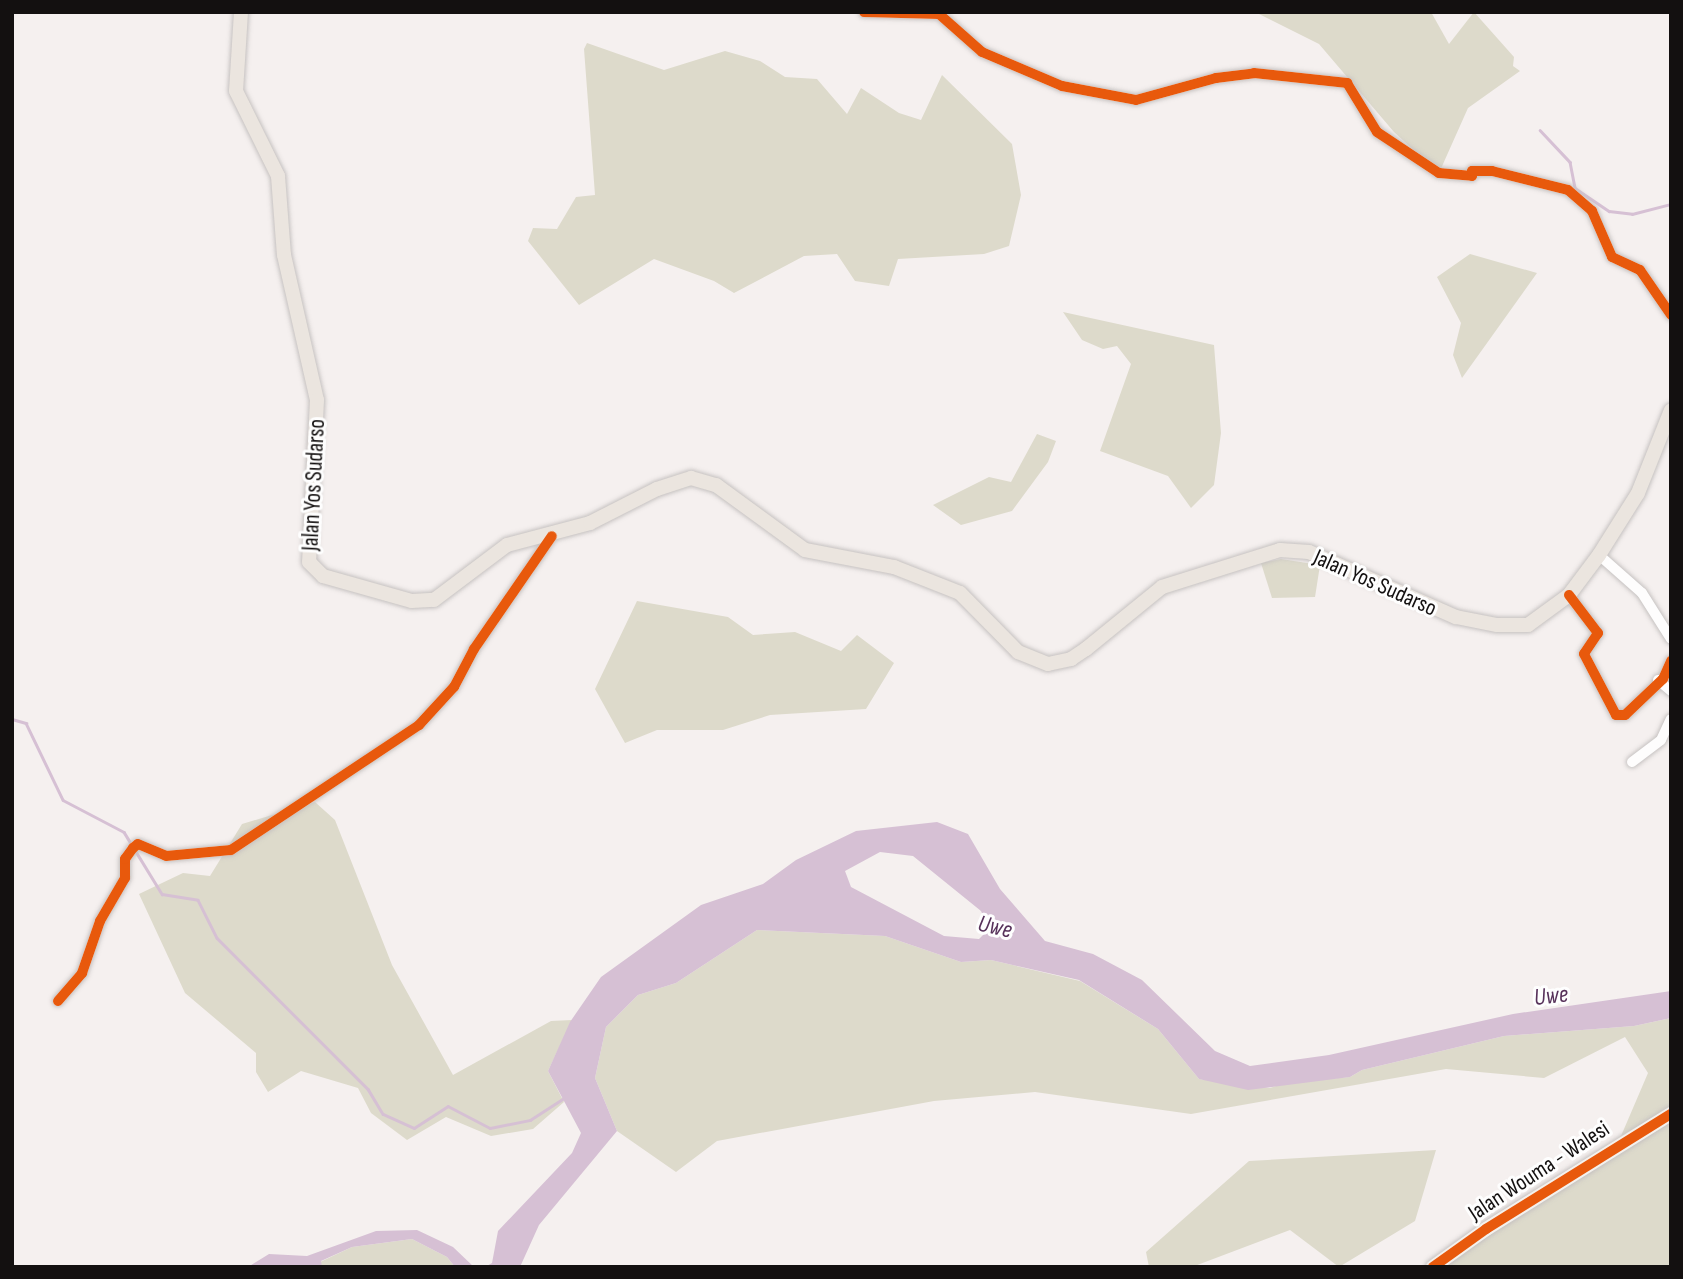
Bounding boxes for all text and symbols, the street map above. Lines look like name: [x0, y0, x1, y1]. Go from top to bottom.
street label: Jalan Yos Sudarso: [297, 418, 331, 552]
street label: Jalan Yos Sudarso: [1309, 544, 1441, 622]
water label: Uwe: [975, 909, 1015, 945]
water label: Uwe: [1532, 980, 1570, 1012]
street label: Jalan Wouma - Walesi: [1463, 1115, 1615, 1227]

